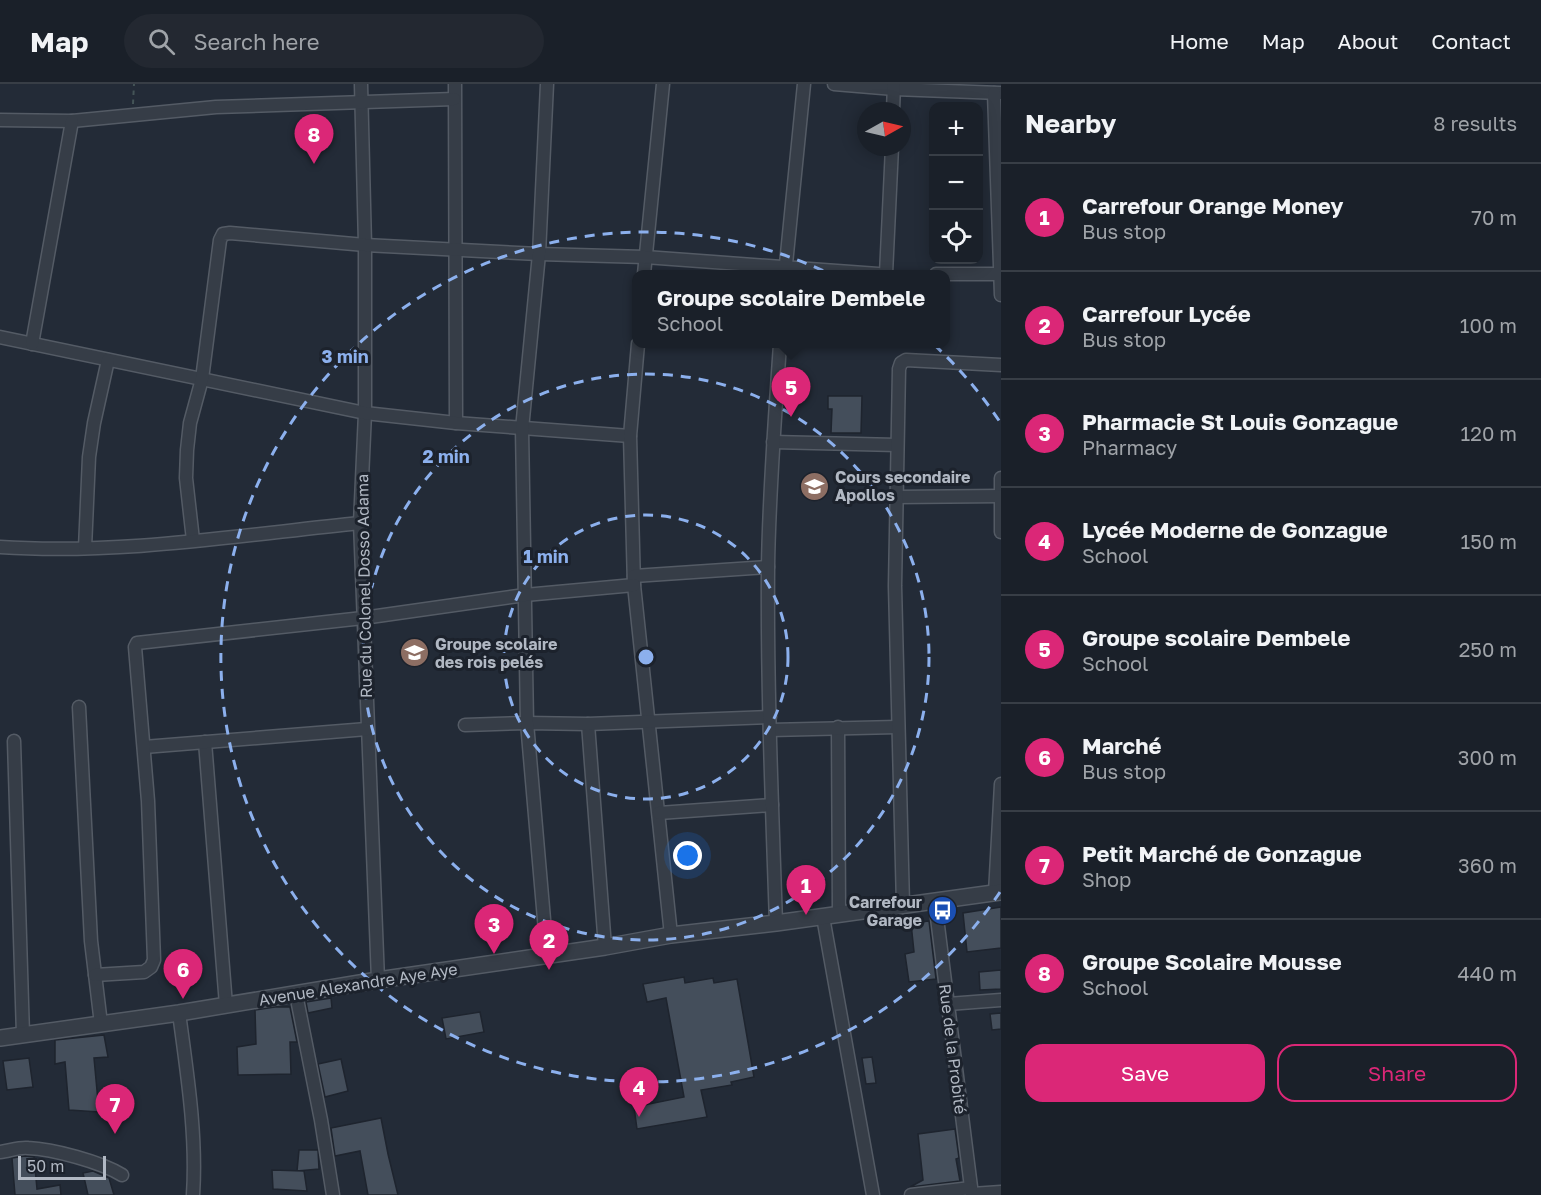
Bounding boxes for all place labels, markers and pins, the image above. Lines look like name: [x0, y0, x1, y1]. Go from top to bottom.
pin: 8: [294, 115, 334, 164]
pin: 5: [772, 368, 810, 417]
place label: Cours secondaire Apollos: [835, 467, 971, 505]
school or university icon: Cours secondaire Apollos: [798, 470, 830, 502]
place label: Groupe scolaire des rois pelés: [435, 634, 557, 672]
school or university icon: Groupe scolaire des rois pelés: [398, 637, 430, 669]
centre of rings: [636, 647, 656, 667]
pin: 1: [786, 866, 826, 915]
place label: Carrefour Garage: [849, 892, 922, 930]
bus stop icon: Carrefour Garage: [927, 895, 959, 927]
pin: 3: [474, 904, 514, 954]
pin: 2: [530, 920, 568, 970]
pin: 6: [164, 950, 202, 999]
pin: 4: [620, 1068, 658, 1117]
pin: 7: [96, 1084, 134, 1134]

